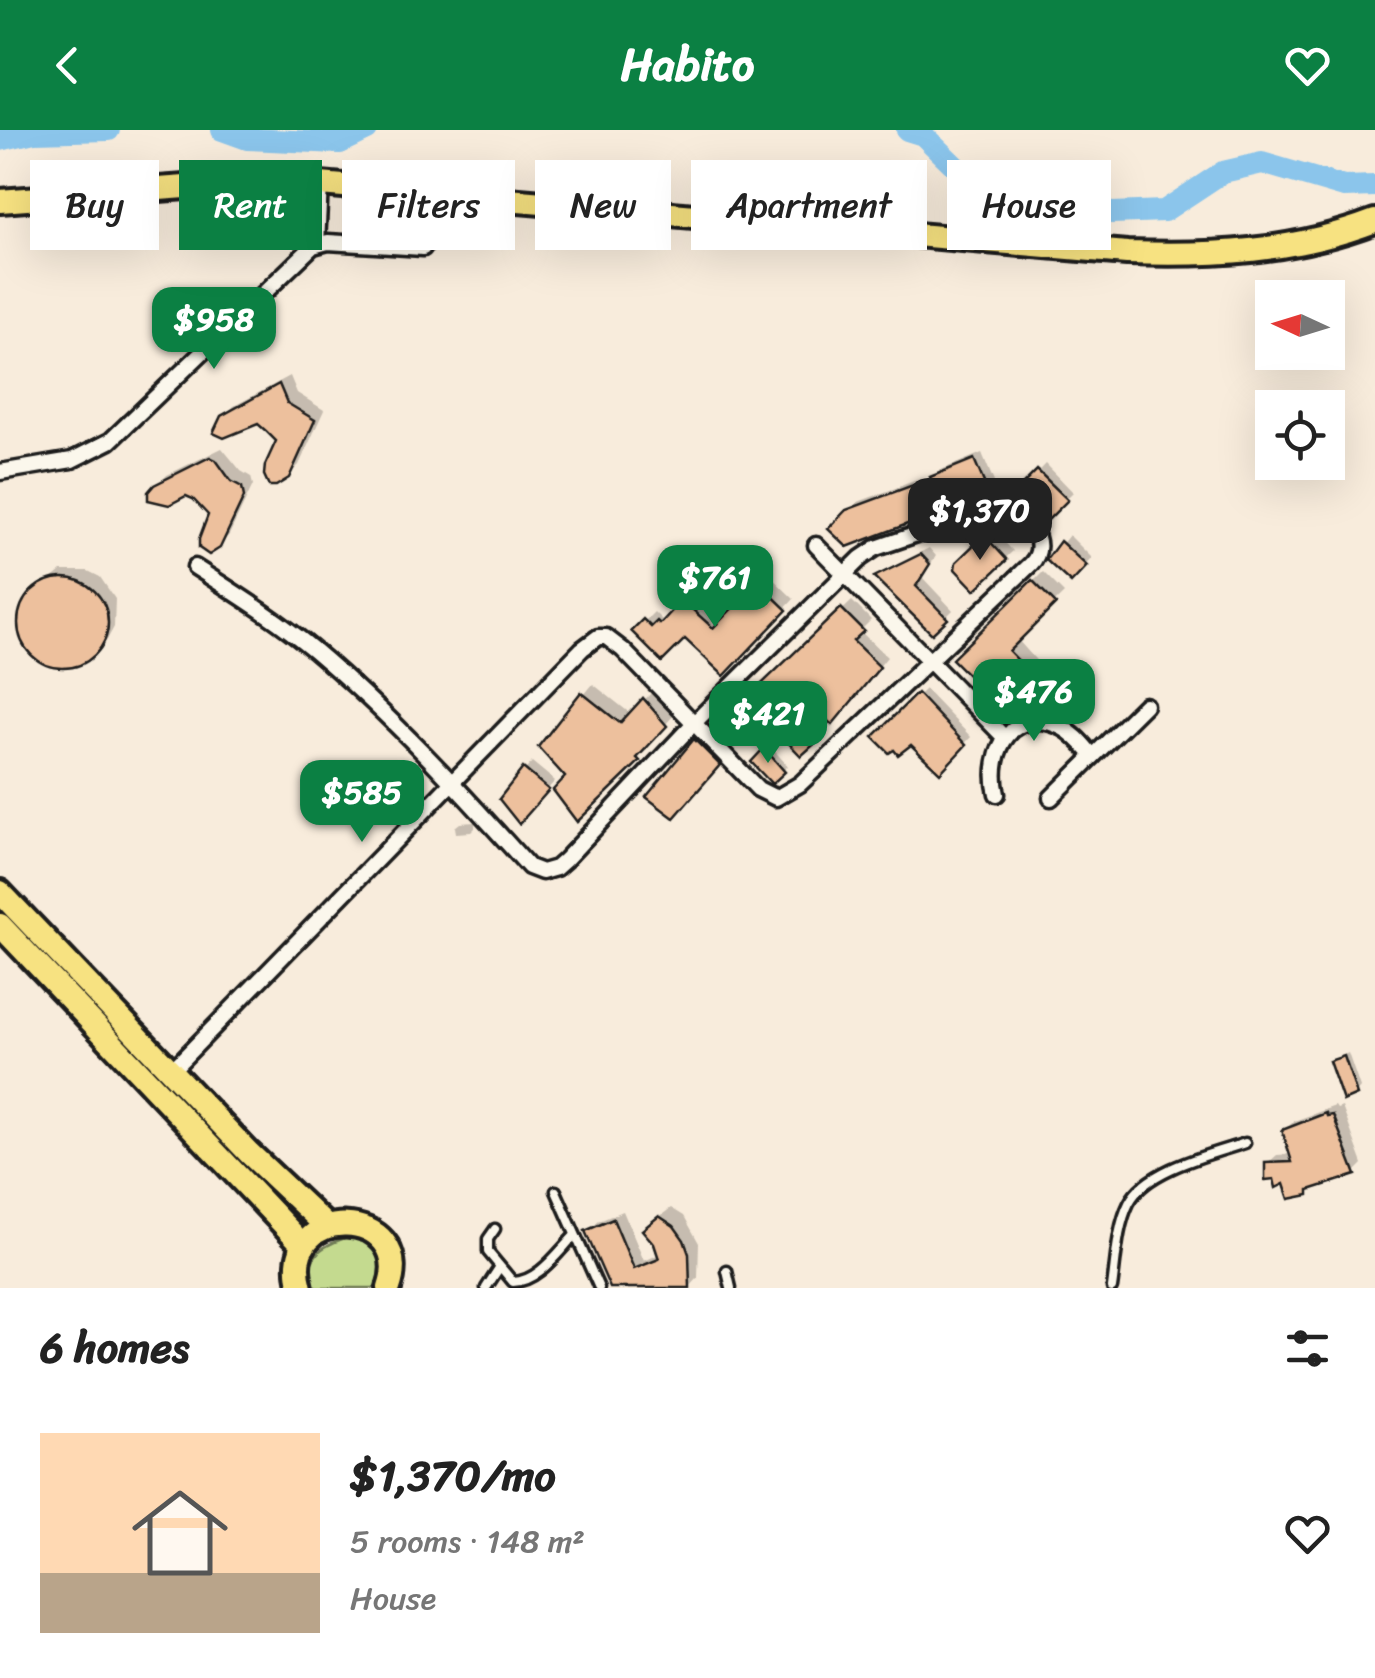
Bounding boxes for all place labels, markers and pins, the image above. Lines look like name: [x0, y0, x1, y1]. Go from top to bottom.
pin: $958: [155, 287, 273, 372]
pin: $1,370: [899, 478, 1061, 563]
pin: $761: [656, 545, 774, 630]
pin: $476: [975, 659, 1093, 744]
pin: $421: [709, 681, 827, 766]
pin: $585: [303, 760, 421, 845]

